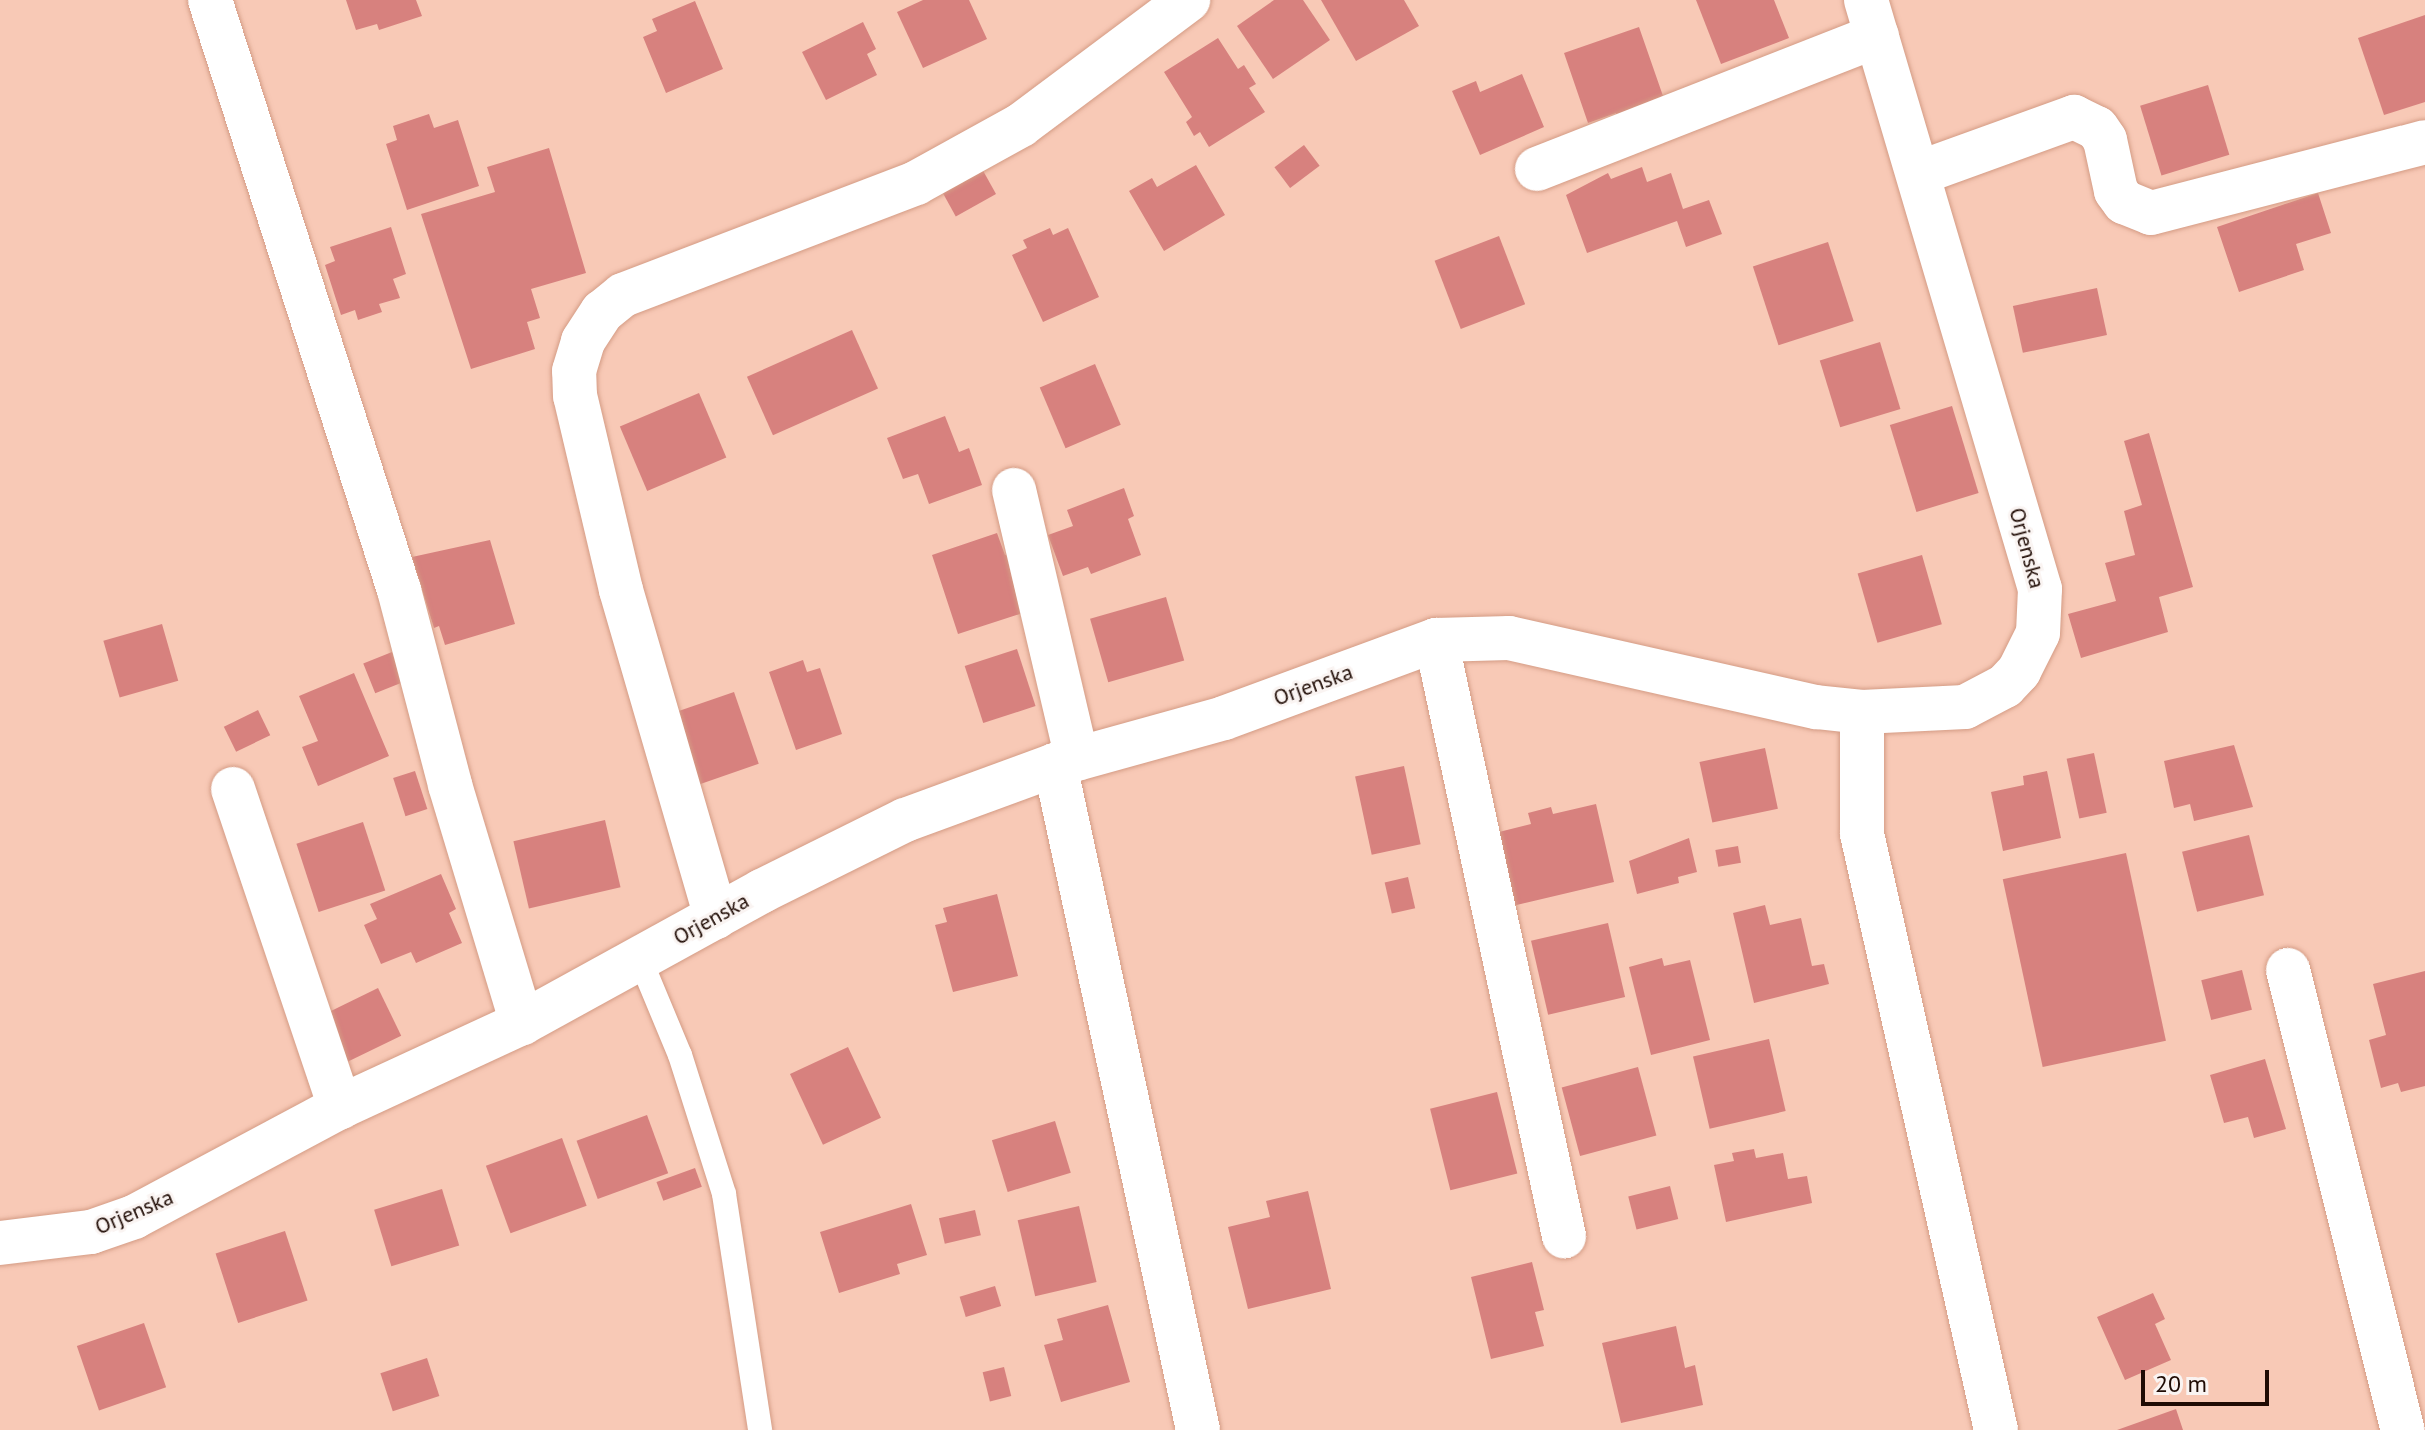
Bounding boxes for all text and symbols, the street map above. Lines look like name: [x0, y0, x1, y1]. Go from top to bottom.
street label: Orjenska: [2004, 505, 2050, 591]
street label: Orjenska: [1270, 659, 1356, 711]
street label: Orjenska: [669, 887, 753, 951]
street label: Orjenska: [91, 1184, 177, 1240]
scale bar: [2145, 1354, 2273, 1404]
text: 20 m: [2155, 1368, 2207, 1399]

